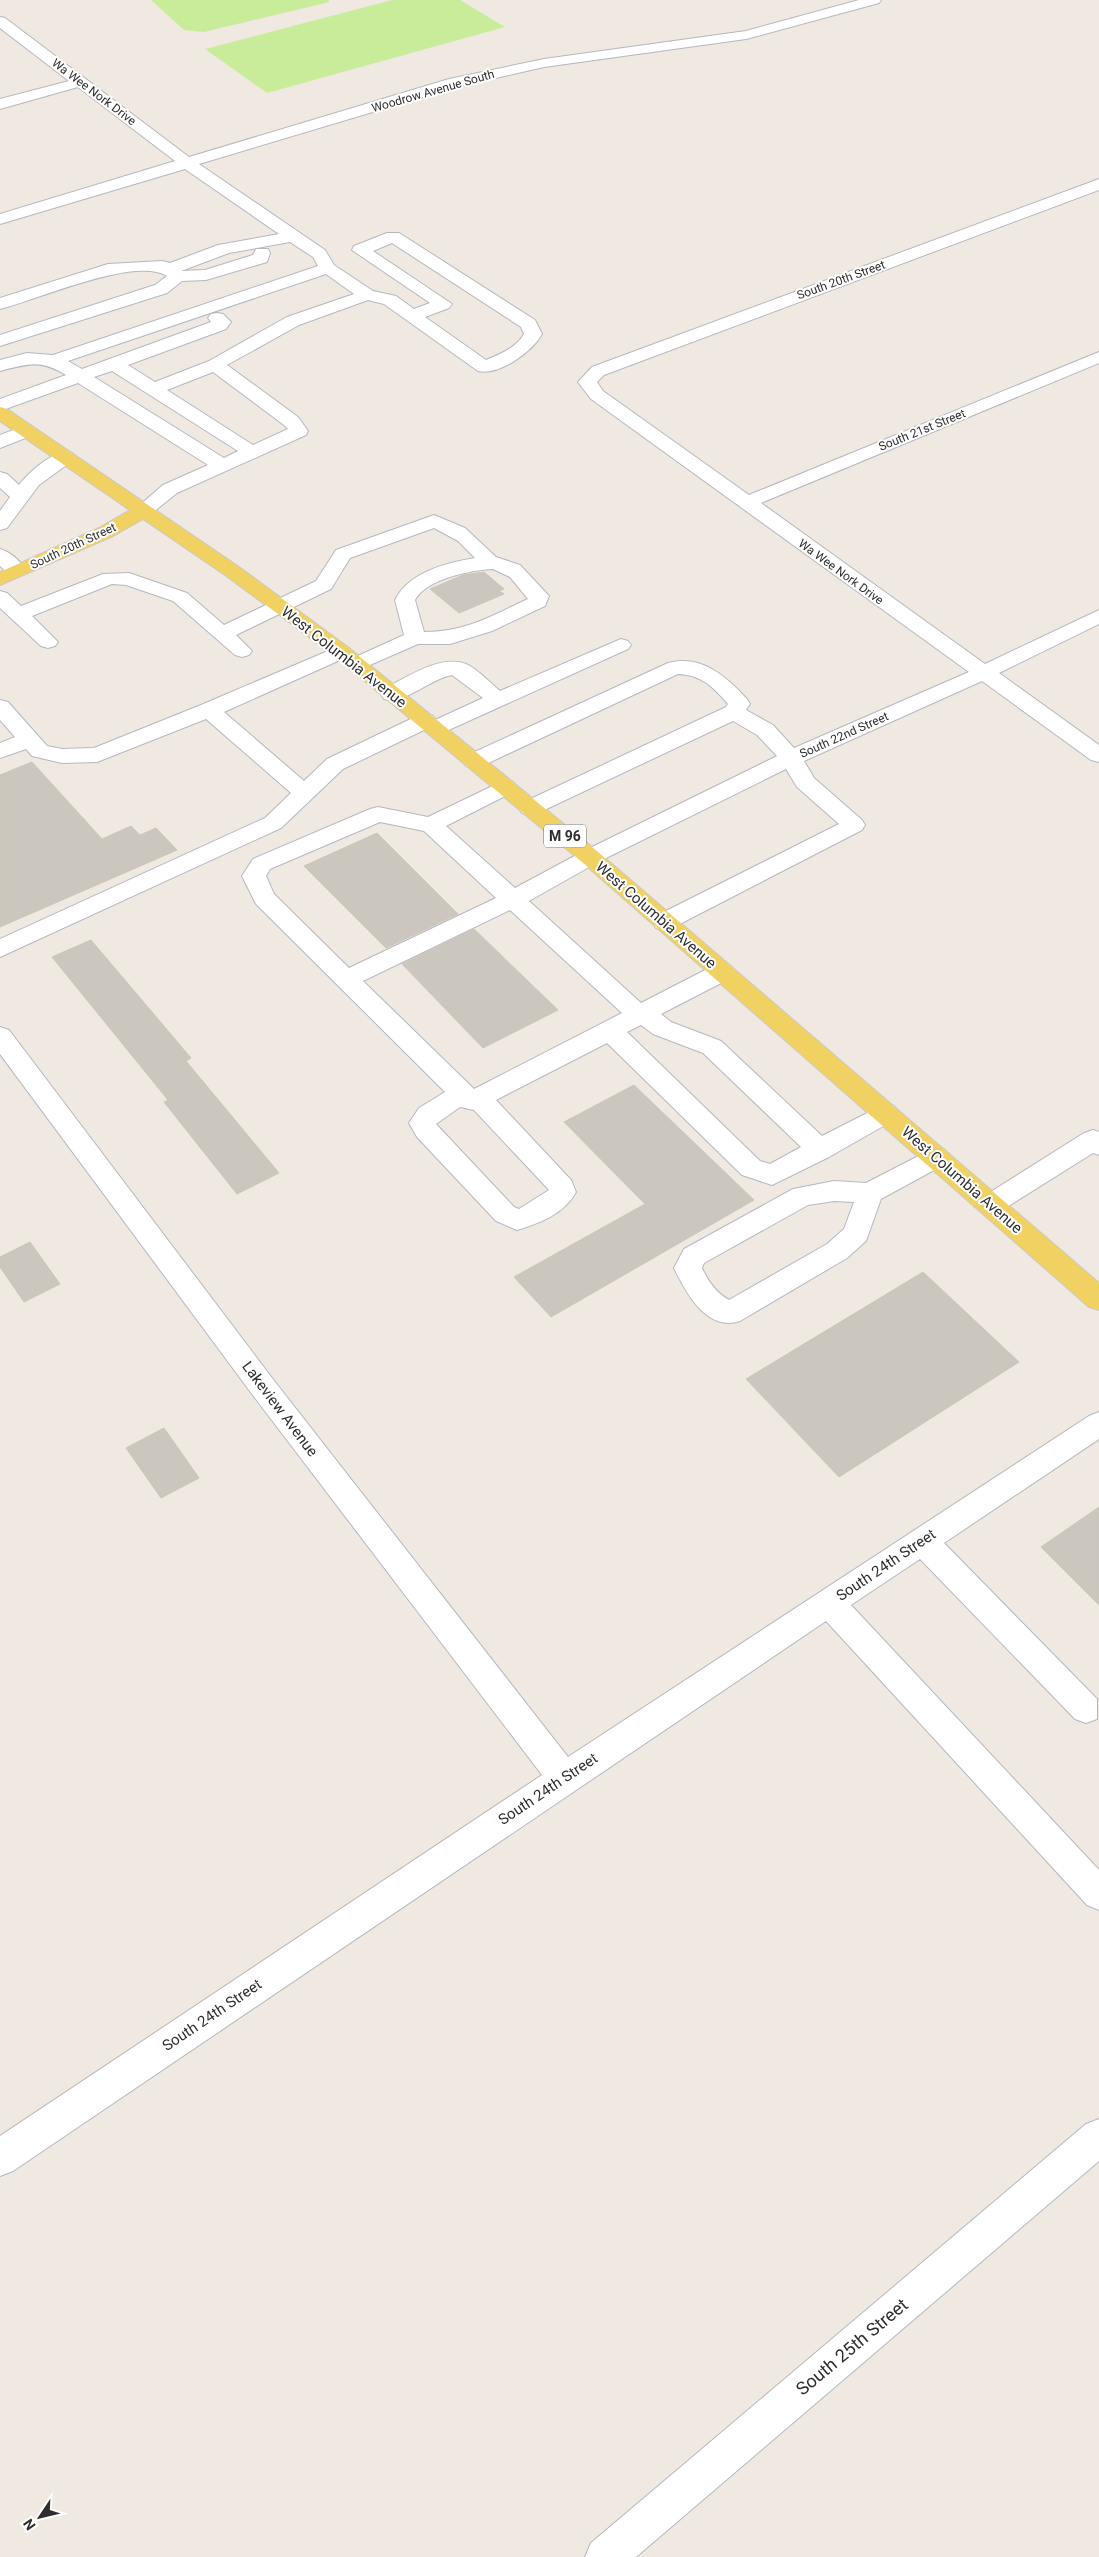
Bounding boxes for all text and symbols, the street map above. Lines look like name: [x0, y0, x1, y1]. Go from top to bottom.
street label: Wa Wee Nork Drive: [49, 56, 139, 128]
street label: Woodrow Avenue South: [370, 67, 496, 115]
street label: South 20th Street: [795, 258, 887, 302]
street label: South 21st Street: [877, 406, 967, 454]
street label: South 20th Street: [28, 520, 118, 572]
street label: Wa Wee Nork Drive: [796, 536, 886, 608]
street label: West Columbia Avenue: [278, 603, 410, 711]
street label: South 22nd Street: [797, 709, 891, 761]
road number: M 96: [544, 824, 586, 848]
street label: West Columbia Avenue: [592, 858, 720, 972]
street label: West Columbia Avenue: [898, 1123, 1026, 1237]
street label: Lakeview Avenue: [238, 1358, 322, 1460]
street label: South 24th Street: [833, 1525, 939, 1605]
street label: South 24th Street: [495, 1749, 601, 1829]
street label: South 24th Street: [159, 1975, 265, 2055]
street label: South 25th Street: [792, 2294, 912, 2399]
north arrow: [15, 2492, 65, 2542]
text: N: [20, 2516, 39, 2533]

